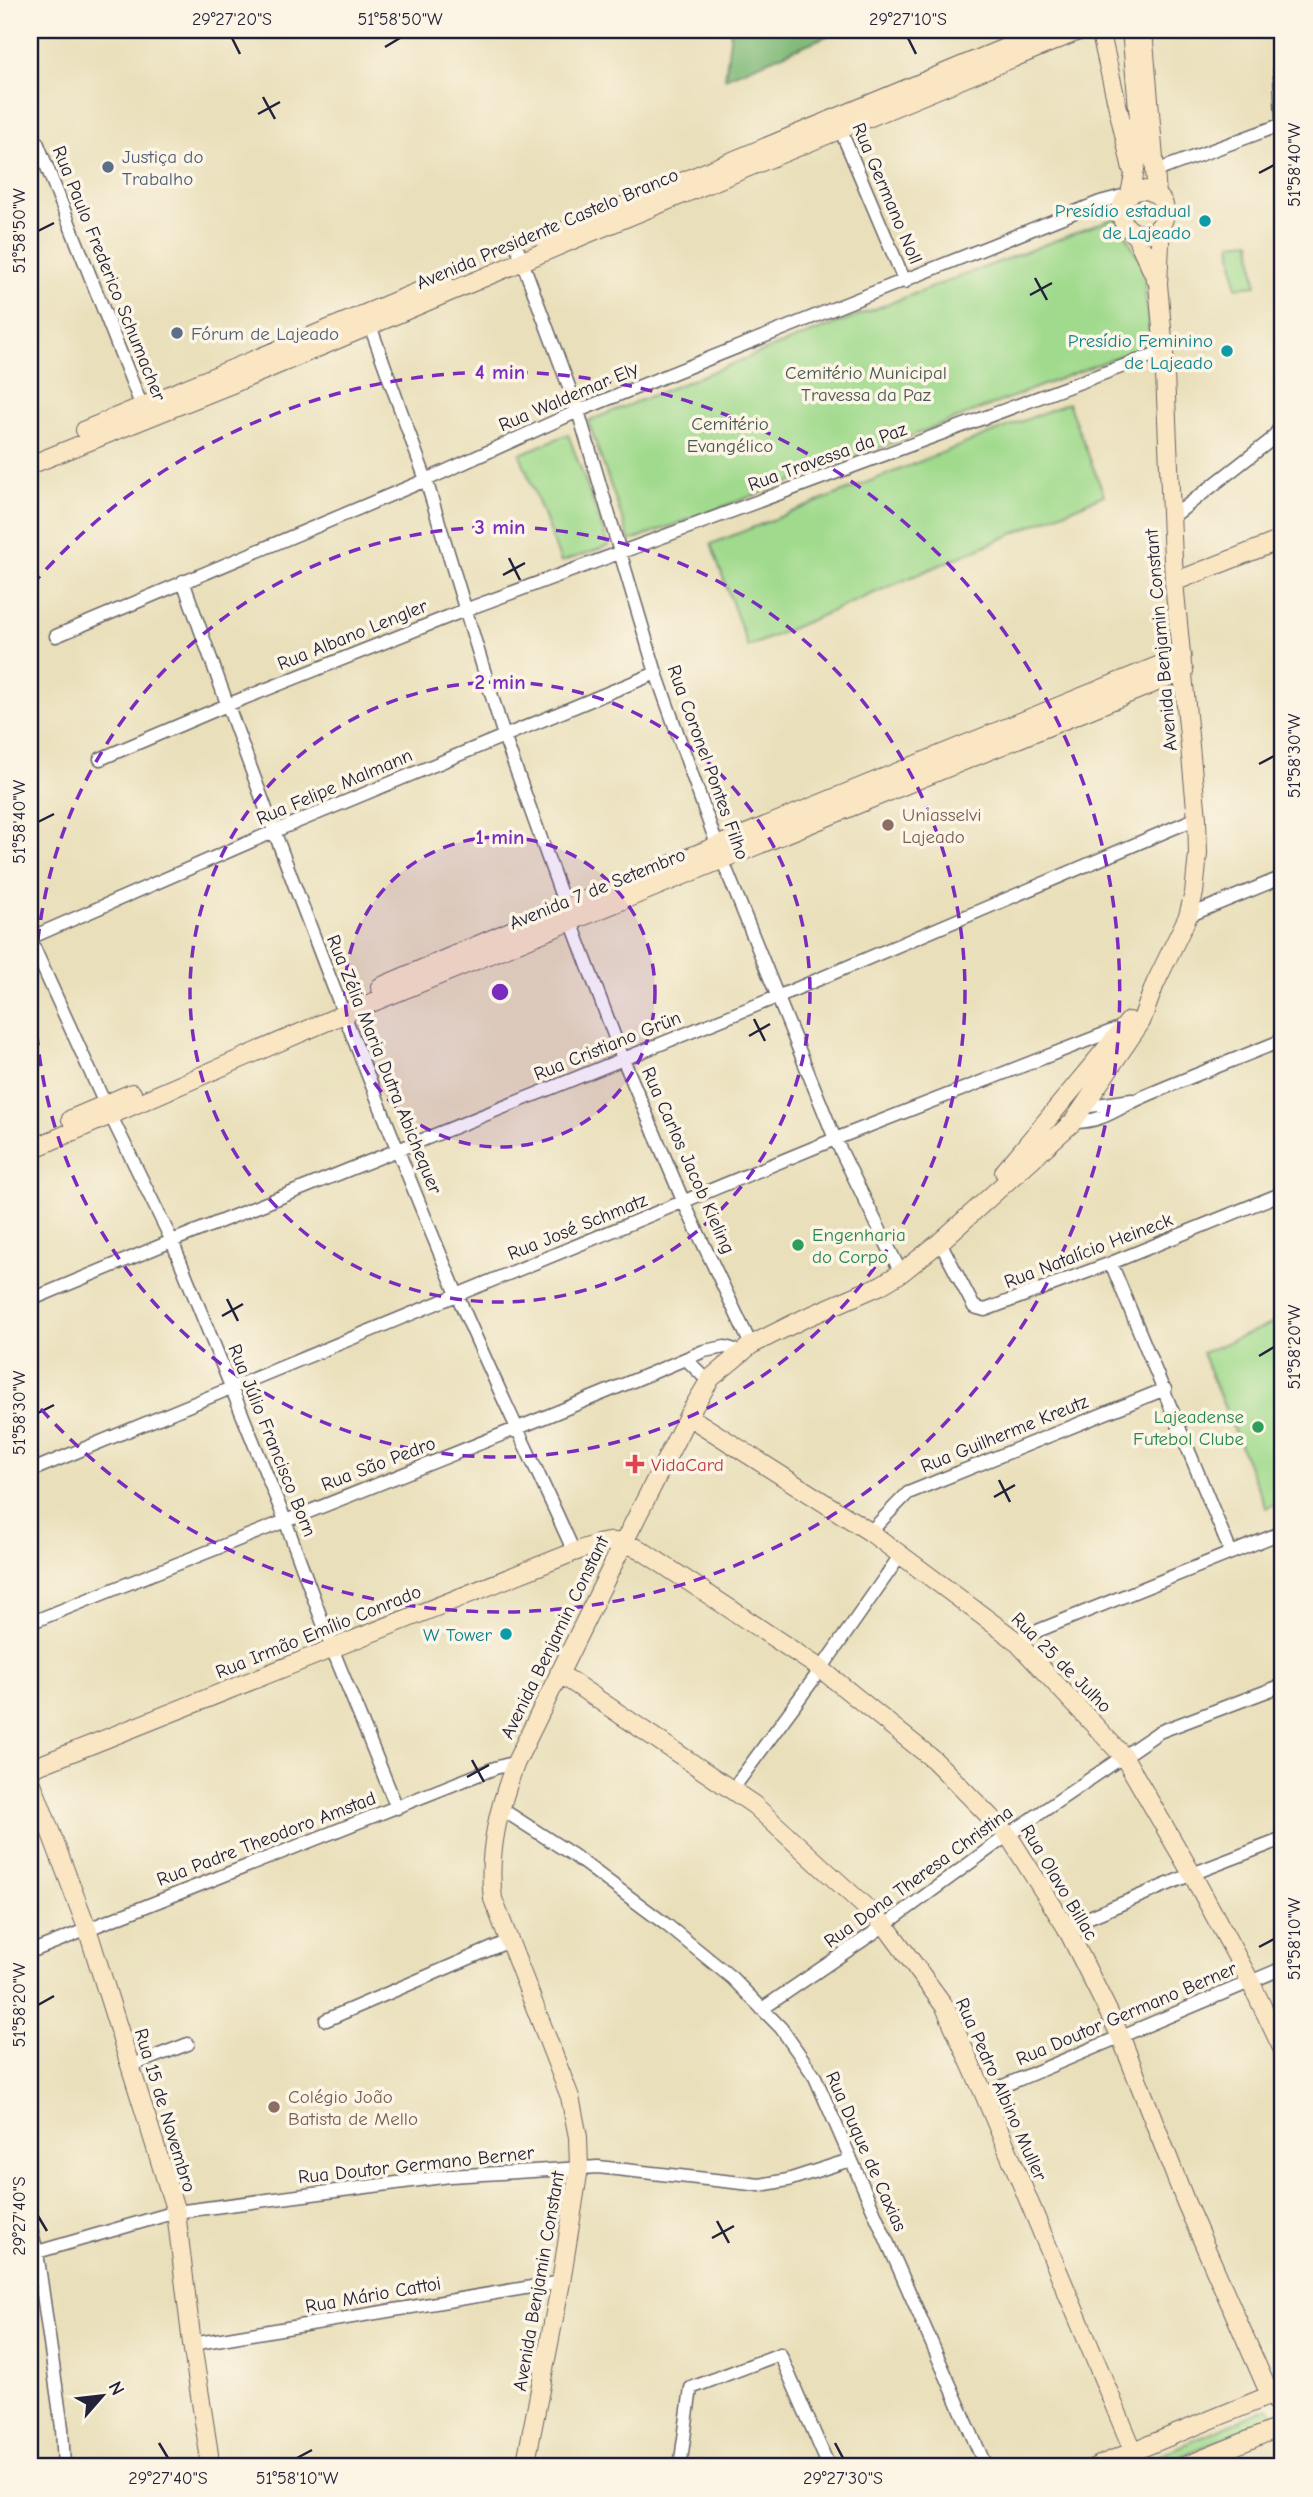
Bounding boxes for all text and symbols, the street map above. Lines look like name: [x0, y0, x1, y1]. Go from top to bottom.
text: 29°27'20"S: [192, 9, 272, 30]
text: 51°58'50"W: [357, 9, 443, 30]
text: 29°27'10"S: [869, 9, 947, 30]
street label: Rua Germano Noll: [847, 120, 927, 267]
text: 51°58'40"W: [1284, 123, 1305, 207]
street label: Rua Paulo Frederico Schumacher: [48, 143, 171, 405]
place label: Justiça do Trabalho: [122, 146, 203, 190]
marker: Justiça do Trabalho: [100, 159, 116, 175]
street label: Avenida Presidente Castelo Branco: [413, 164, 682, 294]
text: 51°58'50"W: [9, 188, 30, 274]
place label: Presídio estadual de Lajeado: [1055, 200, 1191, 244]
marker: Presídio estadual de Lajeado: [1197, 213, 1213, 229]
place label: Fórum de Lajeado: [191, 323, 339, 345]
marker: Fórum de Lajeado: [169, 325, 185, 341]
place label: Presídio Feminino de Lajeado: [1068, 330, 1213, 374]
marker: Presídio Feminino de Lajeado: [1219, 343, 1235, 359]
street label: Rua Waldemar Ely: [495, 357, 642, 436]
text: 4 min: [475, 360, 525, 384]
park label: Cemitério Municipal Travessa da Paz: [785, 362, 947, 406]
park label: Cemitério Evangélico: [687, 413, 773, 457]
street label: Rua Travessa da Paz: [745, 418, 910, 496]
text: 3 min: [474, 515, 526, 539]
street label: Avenida Benjamin Constant: [1140, 527, 1182, 752]
street label: Rua Albano Lengler: [274, 595, 431, 675]
street label: Rua Coronel Pontes Filho: [663, 662, 754, 863]
text: 2 min: [474, 670, 526, 694]
text: 51°58'30"W: [1284, 713, 1305, 798]
street label: Rua Felipe Malmann: [253, 744, 416, 830]
text: 51°58'40"W: [9, 780, 30, 864]
place label: Uniasselvi Lajeado: [902, 804, 981, 848]
marker: Uniasselvi Lajeado: [880, 817, 896, 833]
text: 1 min: [476, 825, 524, 849]
street label: Avenida 7 de Setembro: [506, 844, 689, 934]
street label: Rua Zélia Maria Dutra Abichequer: [322, 932, 446, 1198]
centre of rings: [488, 980, 512, 1004]
street label: Rua Cristiano Grün: [531, 1006, 684, 1085]
street label: Rua Carlos Jacob Kieling: [637, 1064, 739, 1257]
street label: Rua José Schmatz: [504, 1189, 650, 1265]
street label: Rua Natalício Heineck: [1001, 1208, 1176, 1293]
place label: Engenharia do Corpo: [812, 1224, 906, 1268]
marker: Engenharia do Corpo: [790, 1237, 806, 1253]
text: 51°58'20"W: [1284, 1304, 1305, 1389]
street label: Rua Júlio Francisco Born: [223, 1341, 321, 1540]
text: 51°58'30"W: [9, 1370, 30, 1455]
street label: Rua Guilherme Kreutz: [917, 1390, 1091, 1478]
place label: Lajeadense Futebol Clube: [1133, 1406, 1244, 1450]
marker: Lajeadense Futebol Clube: [1250, 1419, 1266, 1435]
street label: Rua São Pedro: [318, 1432, 439, 1496]
marker: VidaCard: [625, 1454, 645, 1474]
place label: VidaCard: [651, 1454, 724, 1476]
street label: Avenida Benjamin Constant: [496, 1532, 614, 1742]
street label: Rua Irmão Emílio Conrado: [212, 1581, 424, 1683]
street label: Rua 25 de Julho: [1007, 1608, 1116, 1717]
place label: W Tower: [423, 1624, 492, 1646]
marker: W Tower: [498, 1626, 514, 1642]
street label: Rua Padre Theodoro Amstad: [154, 1787, 379, 1891]
street label: Rua Dona Theresa Christina: [820, 1801, 1017, 1953]
street label: Rua Olavo Billac: [1016, 1821, 1102, 1944]
text: 51°58'10"W: [1284, 1897, 1305, 1980]
street label: Rua Doutor Germano Berner: [1013, 1957, 1240, 2070]
text: 51°58'20"W: [9, 1962, 30, 2047]
street label: Rua Pedro Albino Muller: [951, 1995, 1052, 2185]
street label: Rua 15 de Novembro: [130, 2026, 200, 2195]
street label: Rua Duque de Caxias: [821, 2068, 911, 2235]
place label: Colégio João Batista de Mello: [288, 2086, 418, 2130]
marker: Colégio João Batista de Mello: [266, 2099, 282, 2115]
street label: Rua Doutor Germano Berner: [297, 2142, 536, 2188]
street label: Avenida Benjamin Constant: [509, 2169, 569, 2393]
text: 29°27'40"S: [9, 2176, 30, 2256]
street label: Rua Mário Cattoi: [304, 2272, 443, 2318]
north arrow: [66, 2360, 136, 2430]
text: N: [104, 2378, 129, 2399]
text: 29°27'40"S: [128, 2468, 208, 2489]
text: 51°58'10"W: [256, 2468, 339, 2489]
text: 29°27'30"S: [803, 2468, 883, 2489]

